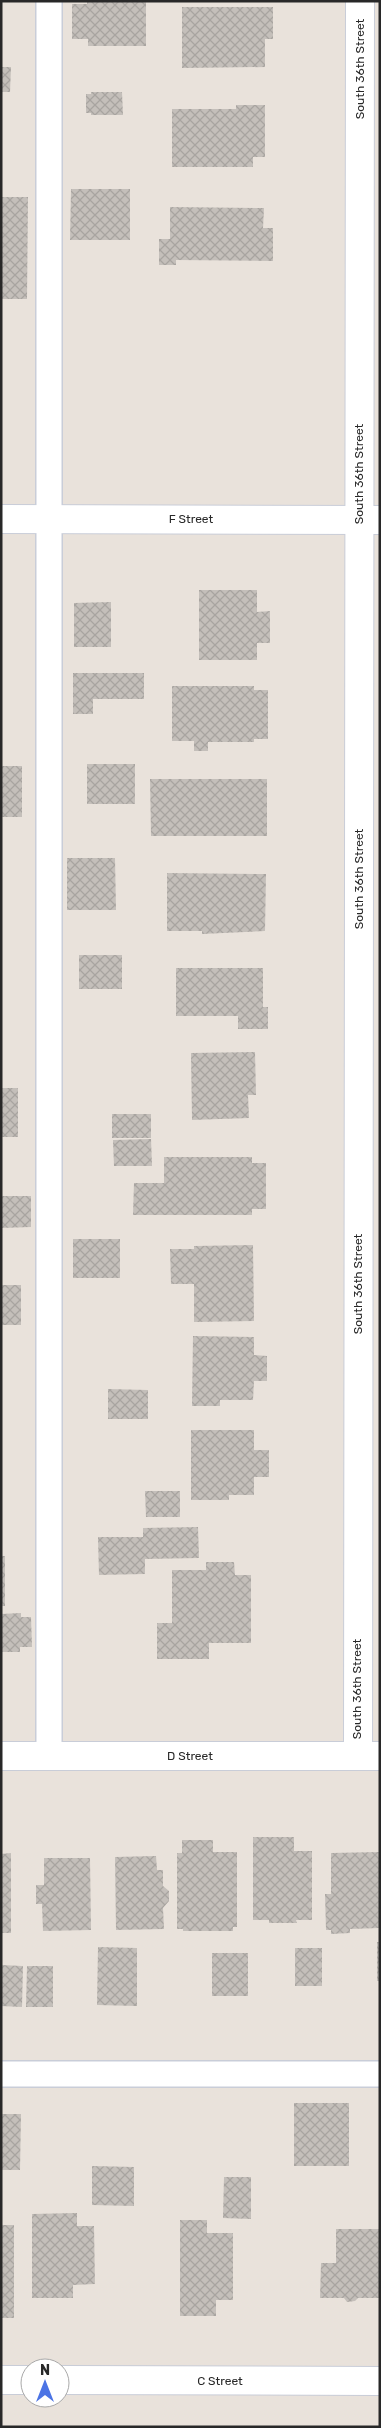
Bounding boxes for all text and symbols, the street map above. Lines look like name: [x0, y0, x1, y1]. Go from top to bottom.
street label: South 36th Street: [353, 18, 367, 119]
street label: South 36th Street: [352, 423, 366, 524]
street label: F Street: [169, 512, 214, 526]
street label: South 36th Street: [352, 828, 366, 929]
street label: South 36th Street: [351, 1233, 365, 1334]
street label: South 36th Street: [350, 1638, 364, 1739]
street label: D Street: [167, 1749, 213, 1763]
north arrow: [20, 2358, 70, 2408]
text: N: [40, 2362, 50, 2379]
street label: C Street: [197, 2374, 243, 2388]

